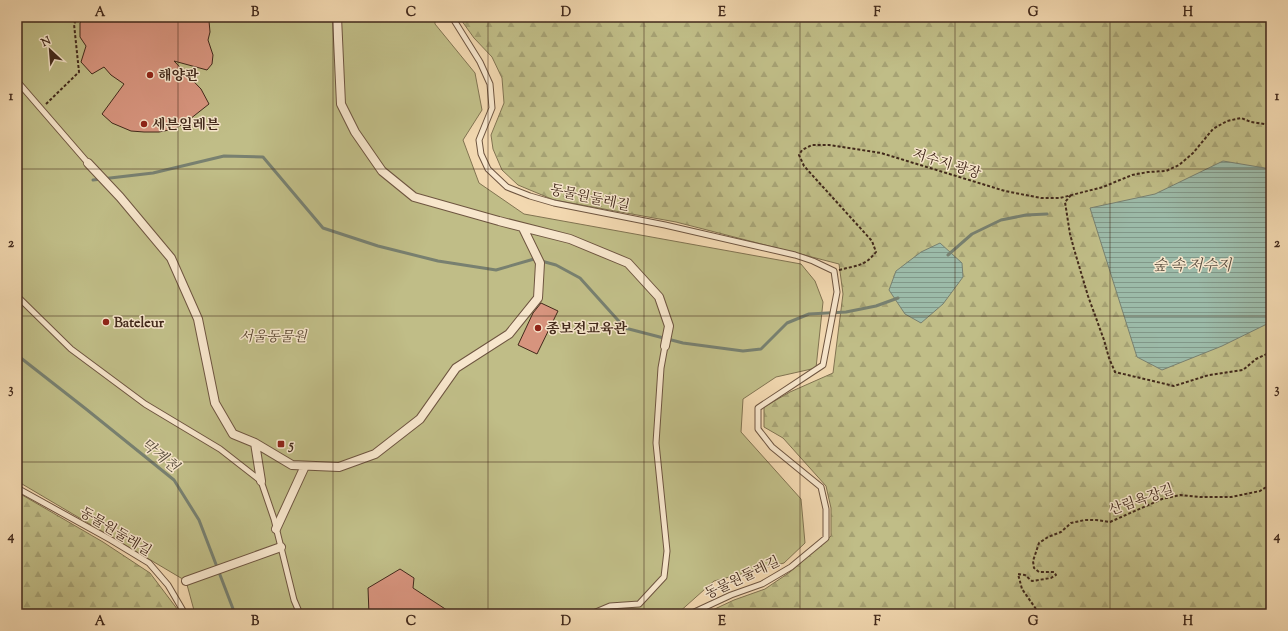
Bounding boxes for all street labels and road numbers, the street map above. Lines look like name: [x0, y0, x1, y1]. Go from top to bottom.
street label: 저수지 광장: [910, 145, 984, 185]
street label: 동물원둘레길: [548, 181, 631, 217]
street label: 산림욕장길: [1106, 480, 1177, 521]
street label: 동물원둘레길: [75, 503, 155, 562]
street label: 동물원둘레길: [702, 553, 784, 605]

